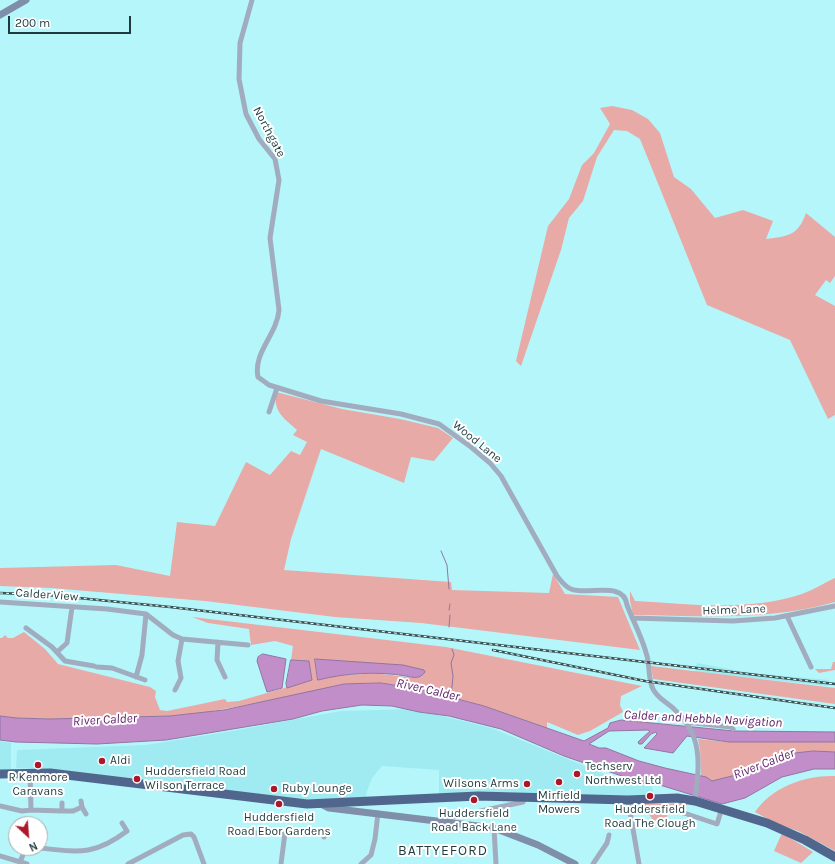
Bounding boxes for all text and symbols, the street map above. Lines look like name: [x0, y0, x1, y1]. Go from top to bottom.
scale bar: [10, 8, 133, 34]
text: 200 m: [15, 16, 50, 30]
street label: Northgate: [250, 104, 288, 160]
street label: Wood Lane: [450, 418, 504, 466]
street label: Calder View: [15, 586, 79, 604]
street label: Helme Lane: [702, 602, 766, 618]
water label: River Calder: [395, 675, 461, 705]
water label: Calder and Hebble Navigation: [623, 707, 783, 731]
water label: River Calder: [73, 711, 137, 729]
water label: River Calder: [731, 745, 797, 783]
place label: Aldi: [110, 754, 131, 768]
marker: Aldi: [97, 756, 107, 766]
marker: R Kenmore Caravans: [33, 760, 43, 770]
place label: Techserv Northwest Ltd: [585, 760, 662, 788]
place label: Huddersfield Road Wilson Terrace: [145, 765, 246, 793]
marker: Techserv Northwest Ltd: [572, 769, 582, 779]
place label: R Kenmore Caravans: [8, 771, 68, 799]
marker: Huddersfield Road Wilson Terrace: [132, 774, 142, 784]
place label: Wilsons Arms: [443, 777, 519, 791]
marker: Mirfield Mowers: [554, 777, 564, 787]
marker: Wilsons Arms: [522, 779, 532, 789]
place label: Ruby Lounge: [282, 782, 352, 796]
marker: Ruby Lounge: [269, 784, 279, 794]
place label: Mirfield Mowers: [538, 789, 580, 817]
marker: Huddersfield Road The Clough: [645, 791, 655, 801]
marker: Huddersfield Road Back Lane: [469, 795, 479, 805]
marker: Huddersfield Road Ebor Gardens: [274, 799, 284, 809]
place label: Huddersfield Road The Clough: [604, 803, 696, 831]
place label: Huddersfield Road Back Lane: [431, 807, 517, 835]
place label: Huddersfield Road Ebor Gardens: [227, 811, 331, 839]
north arrow: [8, 816, 48, 856]
text: N: [27, 839, 39, 854]
district label: BATTYEFORD: [398, 843, 488, 859]

